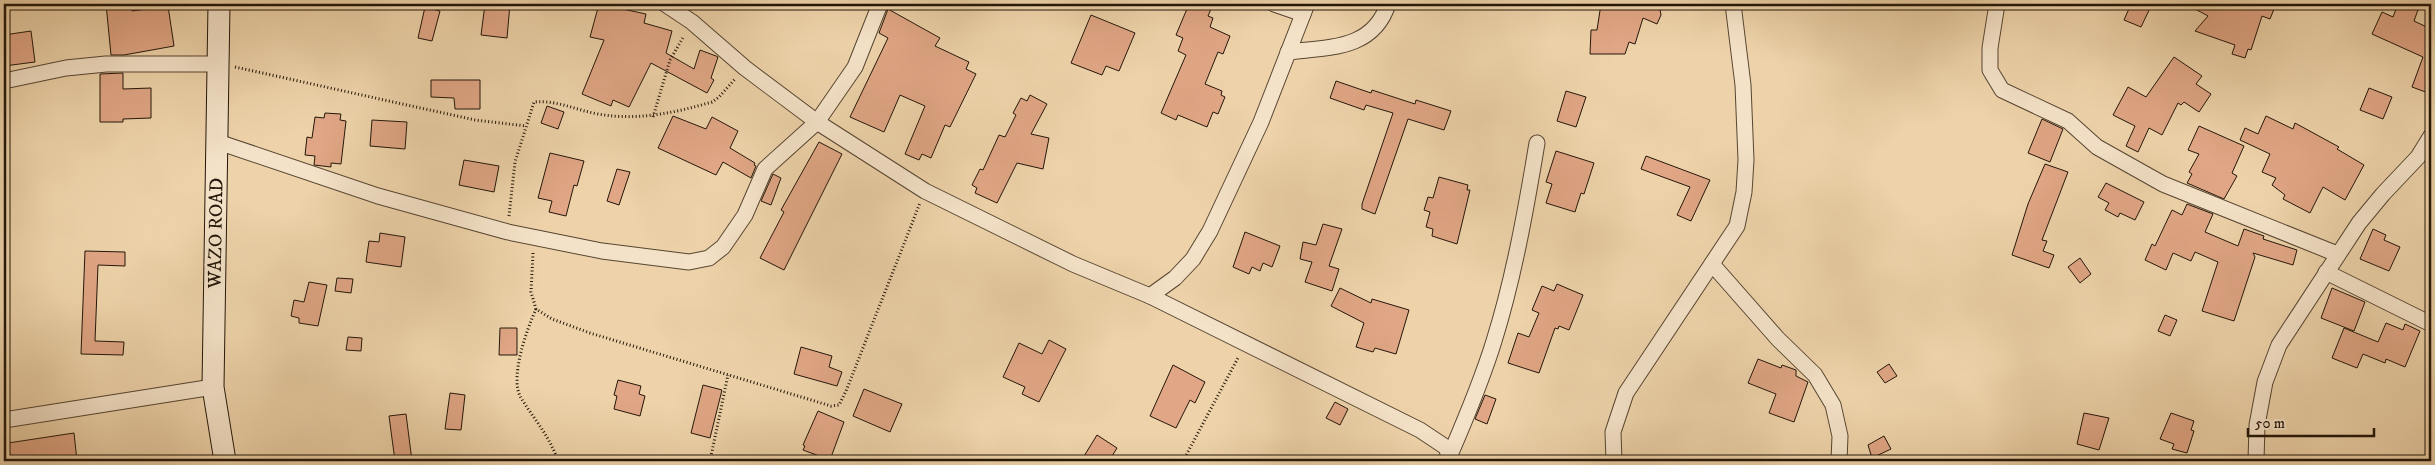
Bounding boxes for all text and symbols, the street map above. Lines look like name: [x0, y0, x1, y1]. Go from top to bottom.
street label: WAZO ROAD: [204, 177, 228, 290]
scale bar: [2248, 405, 2374, 437]
text: 50 m: [2255, 414, 2285, 433]

